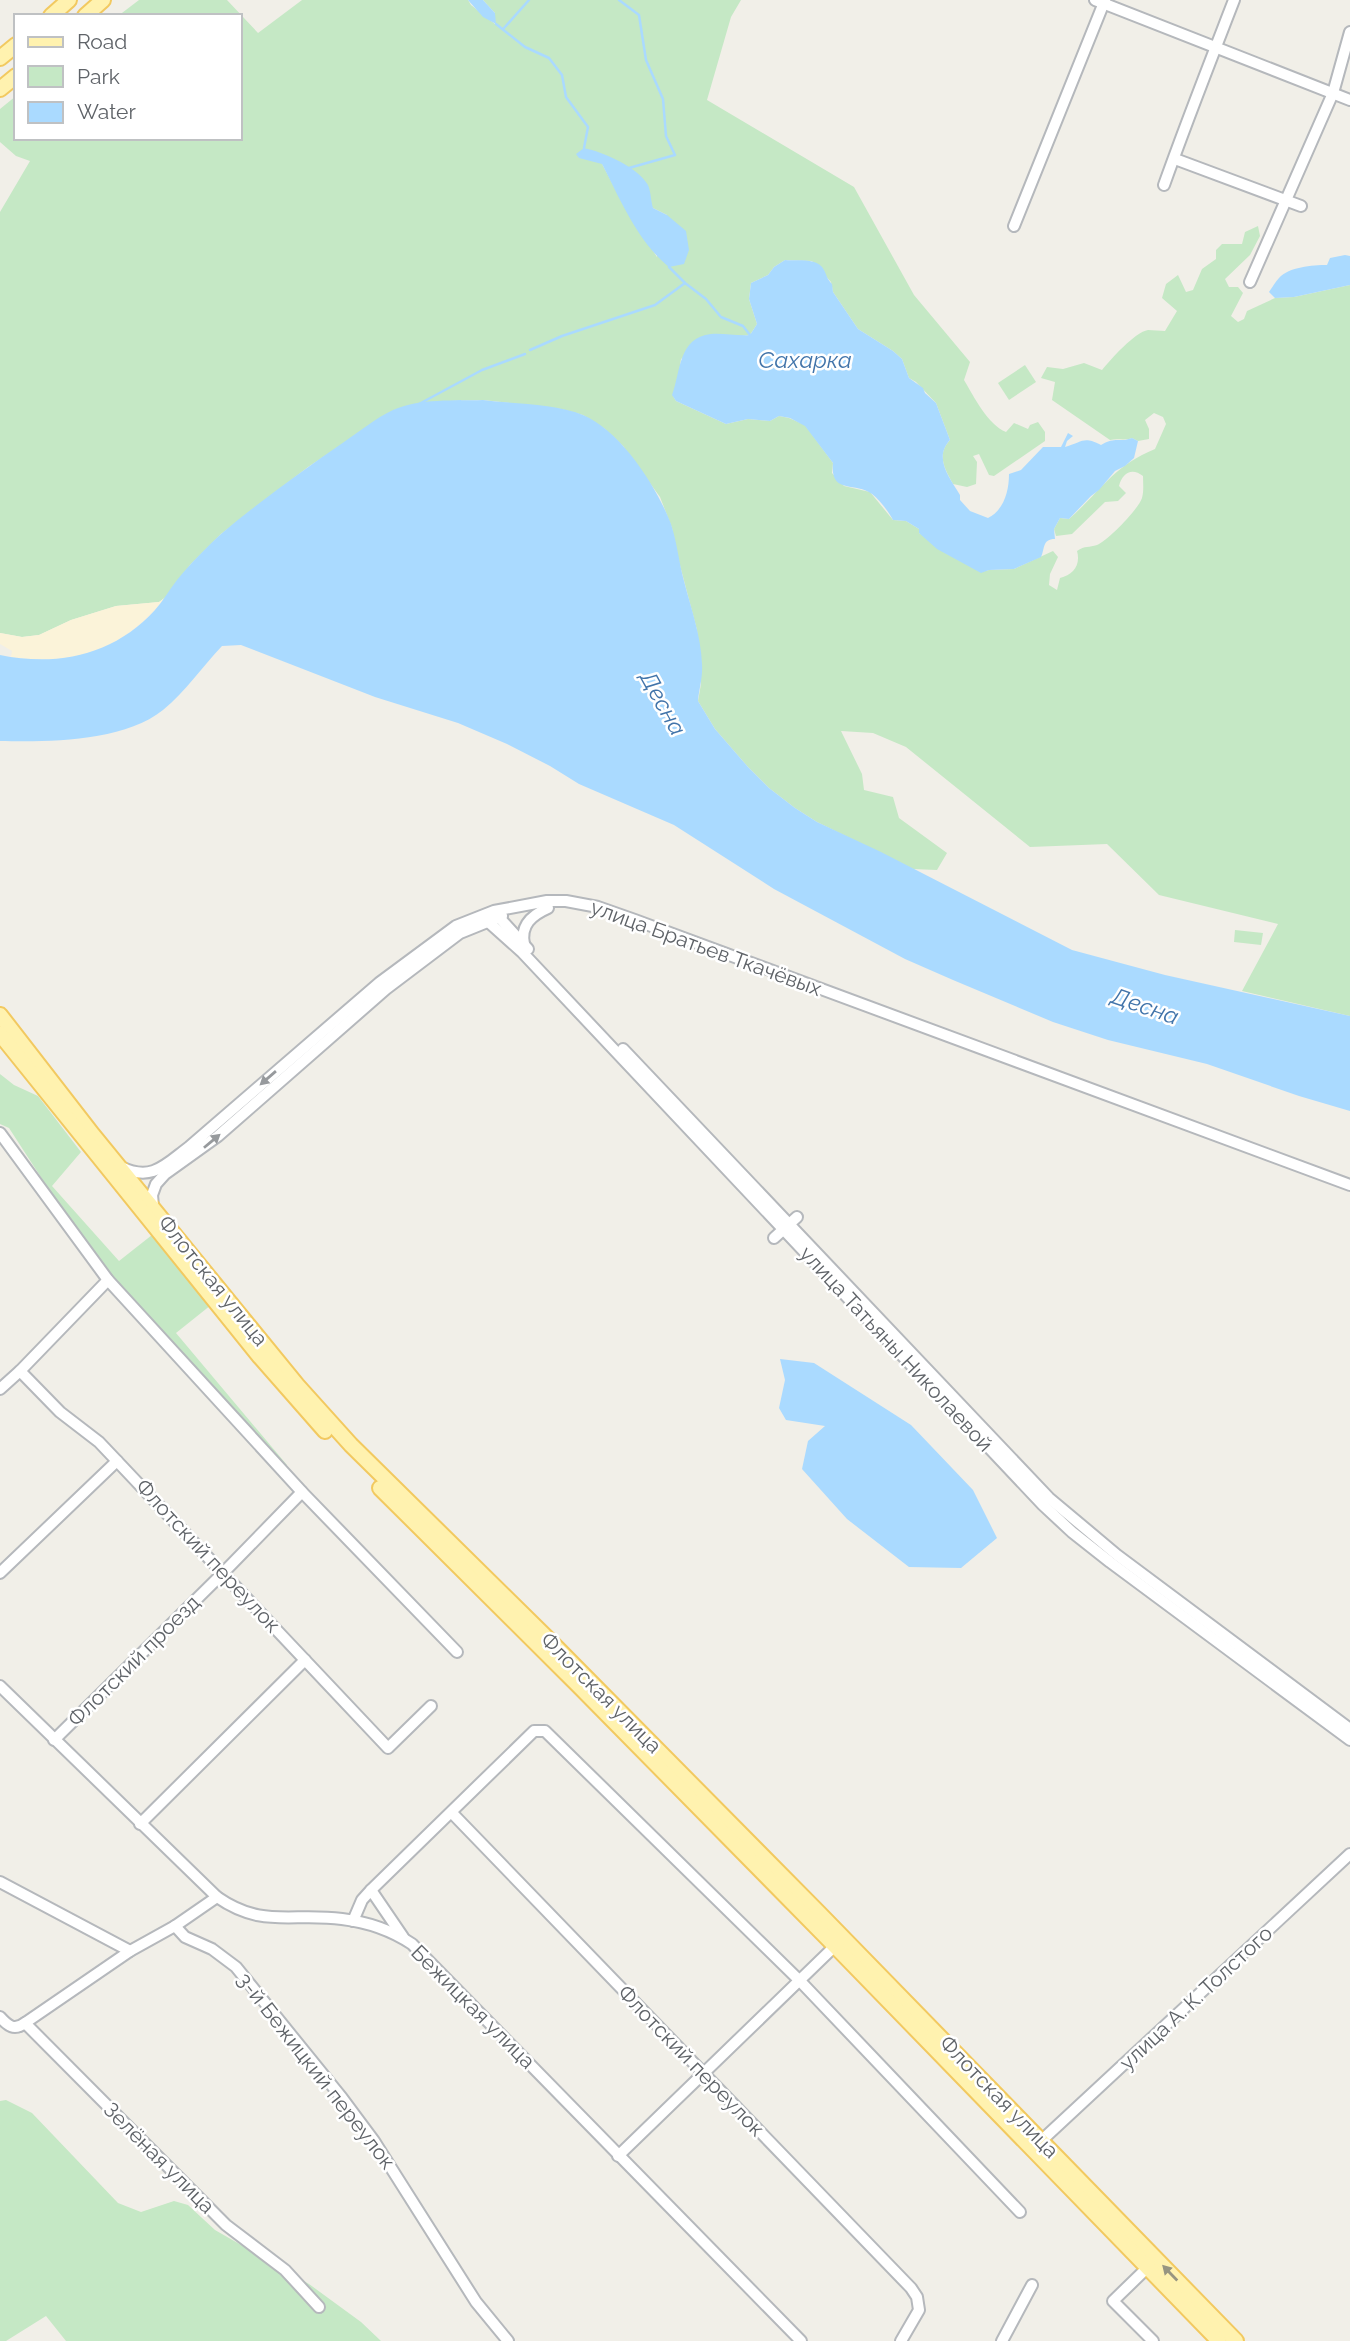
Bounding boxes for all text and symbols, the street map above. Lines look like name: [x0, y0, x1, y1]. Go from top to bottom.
legend: [14, 14, 242, 140]
text: Road: [77, 29, 127, 54]
text: Park: [77, 64, 120, 89]
text: Water: [77, 99, 136, 124]
water label: Сахарка: [758, 346, 852, 373]
water label: Десна: [634, 665, 692, 740]
street label: улица Братьев Ткачёвых: [587, 894, 825, 1001]
water label: Десна: [1107, 981, 1183, 1030]
one-way arrow: [259, 1070, 277, 1086]
one-way arrow: [202, 1134, 220, 1149]
street label: Флотская улица: [153, 1210, 274, 1351]
street label: улица Татьяны Николаевой: [795, 1241, 998, 1457]
street label: Флотский переулок: [131, 1474, 286, 1637]
street label: Флотский проезд: [63, 1590, 205, 1732]
street label: Флотская улица: [536, 1627, 667, 1758]
street label: улица А. К. Толстого: [1114, 1920, 1277, 2075]
street label: Бежицкая улица: [406, 1940, 540, 2074]
street label: 3-й Бежицкий переулок: [232, 1968, 401, 2174]
street label: Флотский переулок: [613, 1980, 770, 2141]
street label: Флотская улица: [935, 2030, 1064, 2163]
street label: Зелёная улица: [99, 2097, 220, 2218]
one-way arrow: [1162, 2265, 1178, 2282]

